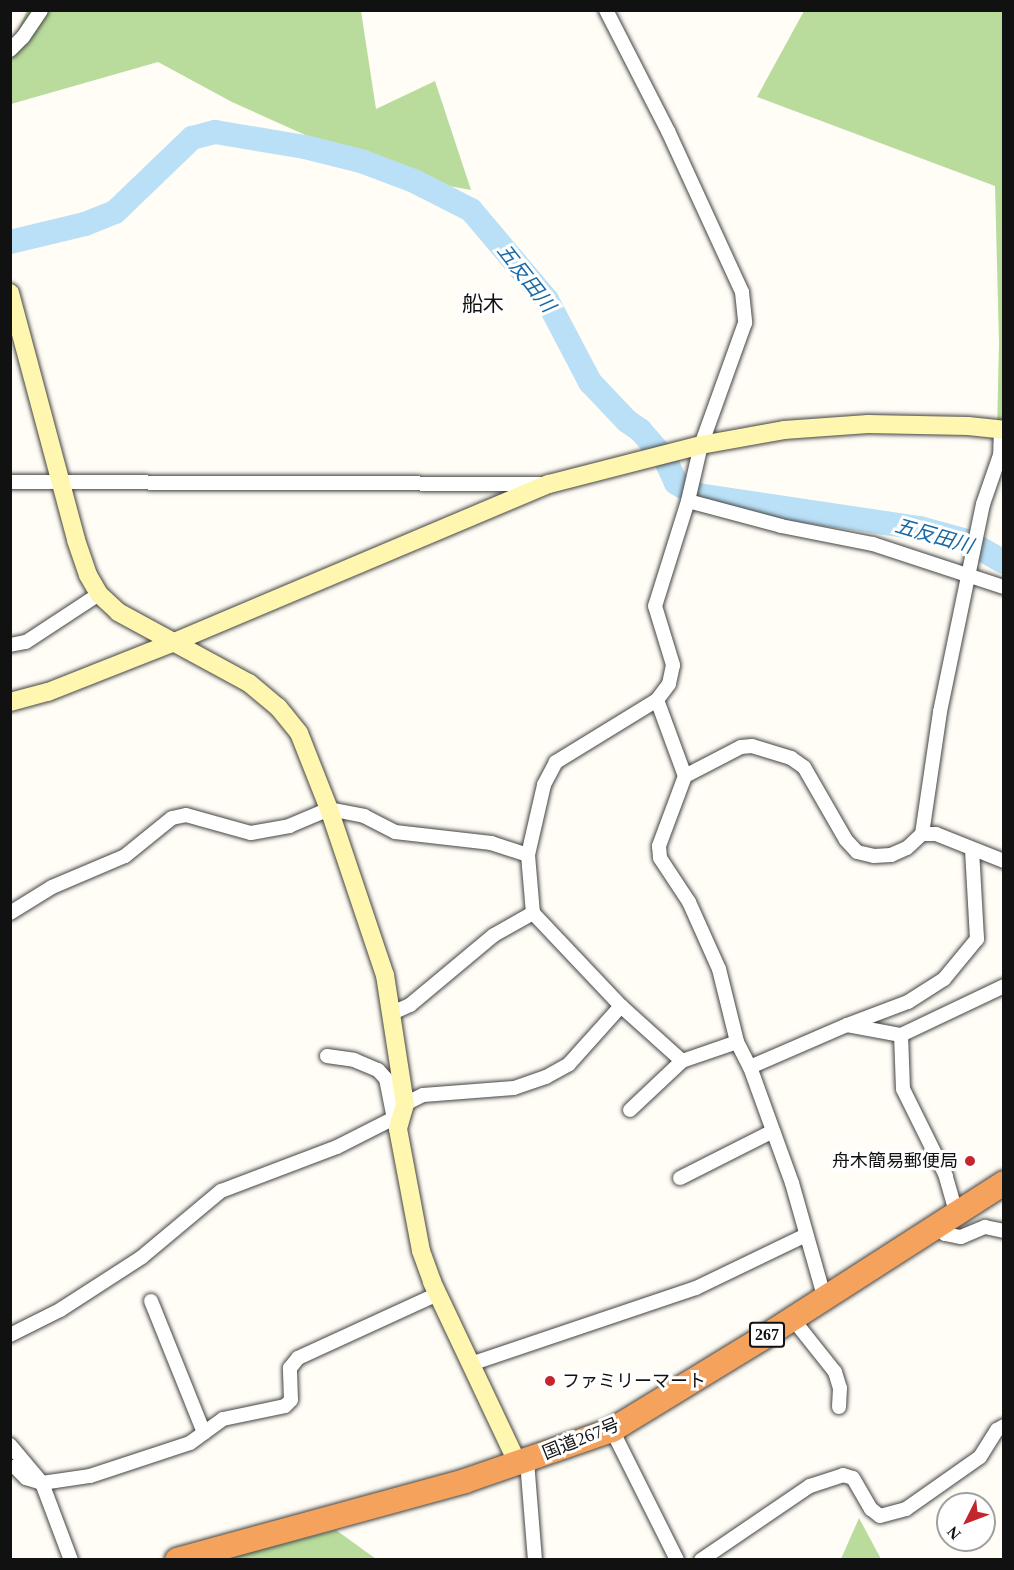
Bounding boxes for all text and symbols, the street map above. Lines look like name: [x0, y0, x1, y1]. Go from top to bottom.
water label: 五反田川: [492, 239, 560, 317]
district label: 船木: [462, 291, 504, 317]
water label: 五反田川: [892, 513, 976, 559]
place label: 舟木簡易郵便局: [832, 1150, 958, 1172]
marker: 舟木簡易郵便局: [963, 1154, 977, 1168]
road number: 267: [749, 1322, 785, 1348]
place label: ファミリーマート: [562, 1370, 706, 1392]
marker: ファミリーマート: [543, 1374, 557, 1388]
street label: 国道267号: [539, 1414, 623, 1464]
north arrow: [936, 1492, 996, 1552]
text: N: [944, 1523, 964, 1543]

